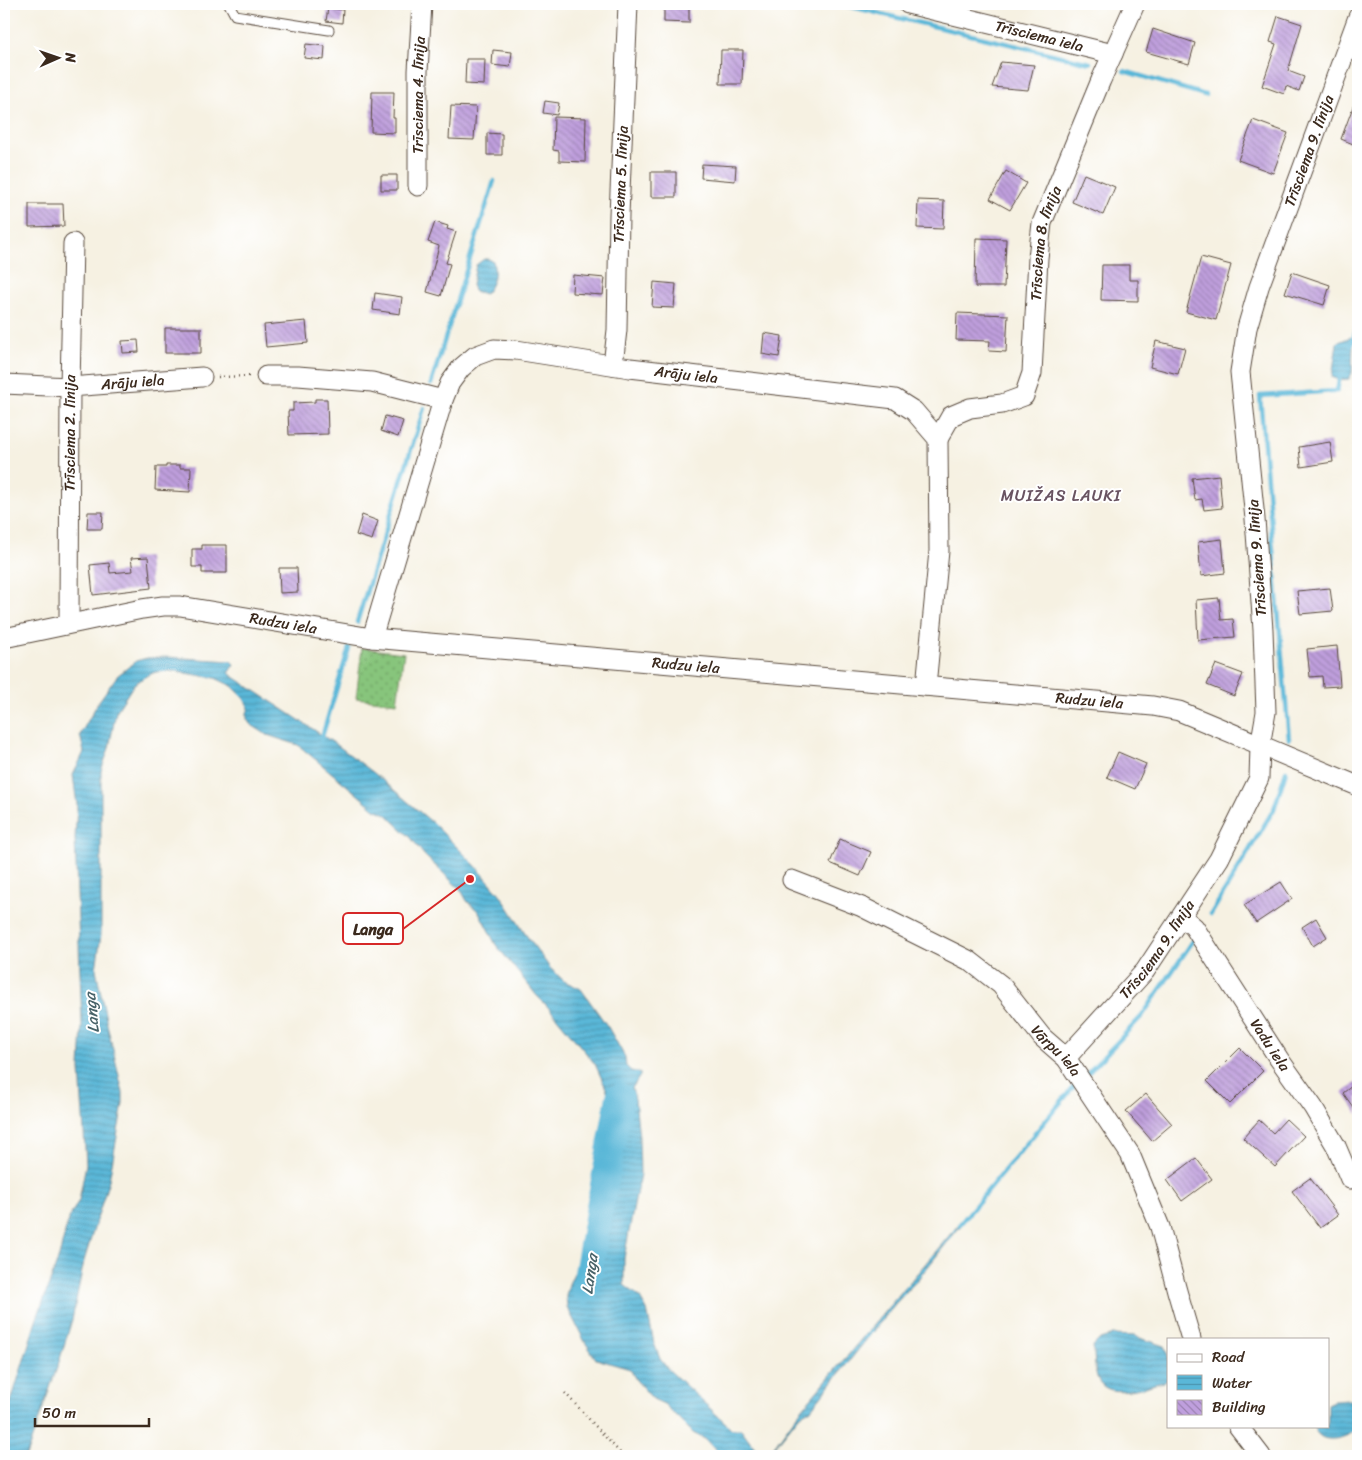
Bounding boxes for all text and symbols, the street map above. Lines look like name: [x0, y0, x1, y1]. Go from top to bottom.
street label: Trīsciema iela: [992, 13, 1087, 59]
north arrow: [32, 32, 82, 82]
street label: Trīsciema 4. līnija: [405, 35, 433, 154]
text: N: [58, 51, 83, 63]
street label: Trīsciema 9. līnija: [1277, 91, 1341, 210]
street label: Trīsciema 5. līnija: [606, 125, 636, 243]
street label: Trīsciema 8. līnija: [1023, 181, 1069, 301]
street label: Arāju iela: [652, 358, 720, 391]
street label: Arāju iela: [99, 367, 166, 398]
street label: Trīsciema 2. līnija: [57, 374, 83, 491]
district label: MUIŽAS LAUKI: [1001, 481, 1122, 510]
street label: Trīsciema 9. līnija: [1240, 498, 1274, 617]
street label: Rudzu iela: [248, 605, 319, 642]
street label: Rudzu iela: [651, 649, 721, 681]
street label: Rudzu iela: [1054, 685, 1125, 716]
street label: Trīsciema 9. līnija: [1112, 894, 1202, 1005]
callout: Langa: [343, 913, 403, 944]
text: Langa: [353, 915, 394, 944]
water label: Langa: [75, 990, 108, 1034]
street label: Vadu iela: [1243, 1013, 1297, 1077]
street label: Vārpu iela: [1024, 1019, 1088, 1082]
water label: Langa: [572, 1250, 607, 1296]
legend: [1167, 1338, 1330, 1428]
text: Road: [1212, 1344, 1245, 1370]
text: Water: [1212, 1370, 1252, 1396]
text: Building: [1212, 1394, 1266, 1420]
scale bar: [35, 1395, 149, 1427]
text: 50 m: [42, 1400, 77, 1426]

